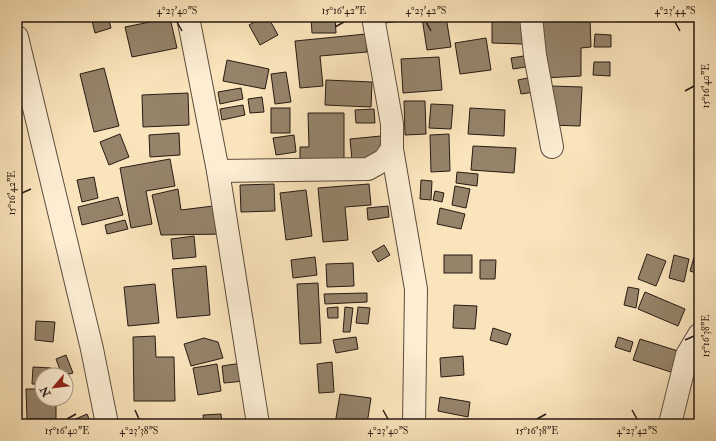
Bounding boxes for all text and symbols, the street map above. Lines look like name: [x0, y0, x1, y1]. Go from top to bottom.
text: 4°23'40"S: [157, 5, 197, 17]
text: 15°16'42"E: [322, 5, 366, 17]
text: 4°23'42"S: [406, 5, 446, 17]
text: 4°23'44"S: [654, 5, 696, 17]
text: 15°16'40"E: [700, 64, 712, 108]
text: 15°16'42"E: [6, 171, 18, 215]
text: 15°16'38"E: [700, 315, 712, 357]
north arrow: [34, 367, 74, 407]
text: N: [37, 383, 54, 400]
text: 15°16'40"E: [45, 425, 89, 437]
text: 4°23'38"S: [120, 425, 158, 437]
text: 4°23'40"S: [368, 425, 408, 437]
text: 15°16'38"E: [516, 425, 558, 437]
text: 4°23'42"S: [617, 425, 657, 437]

